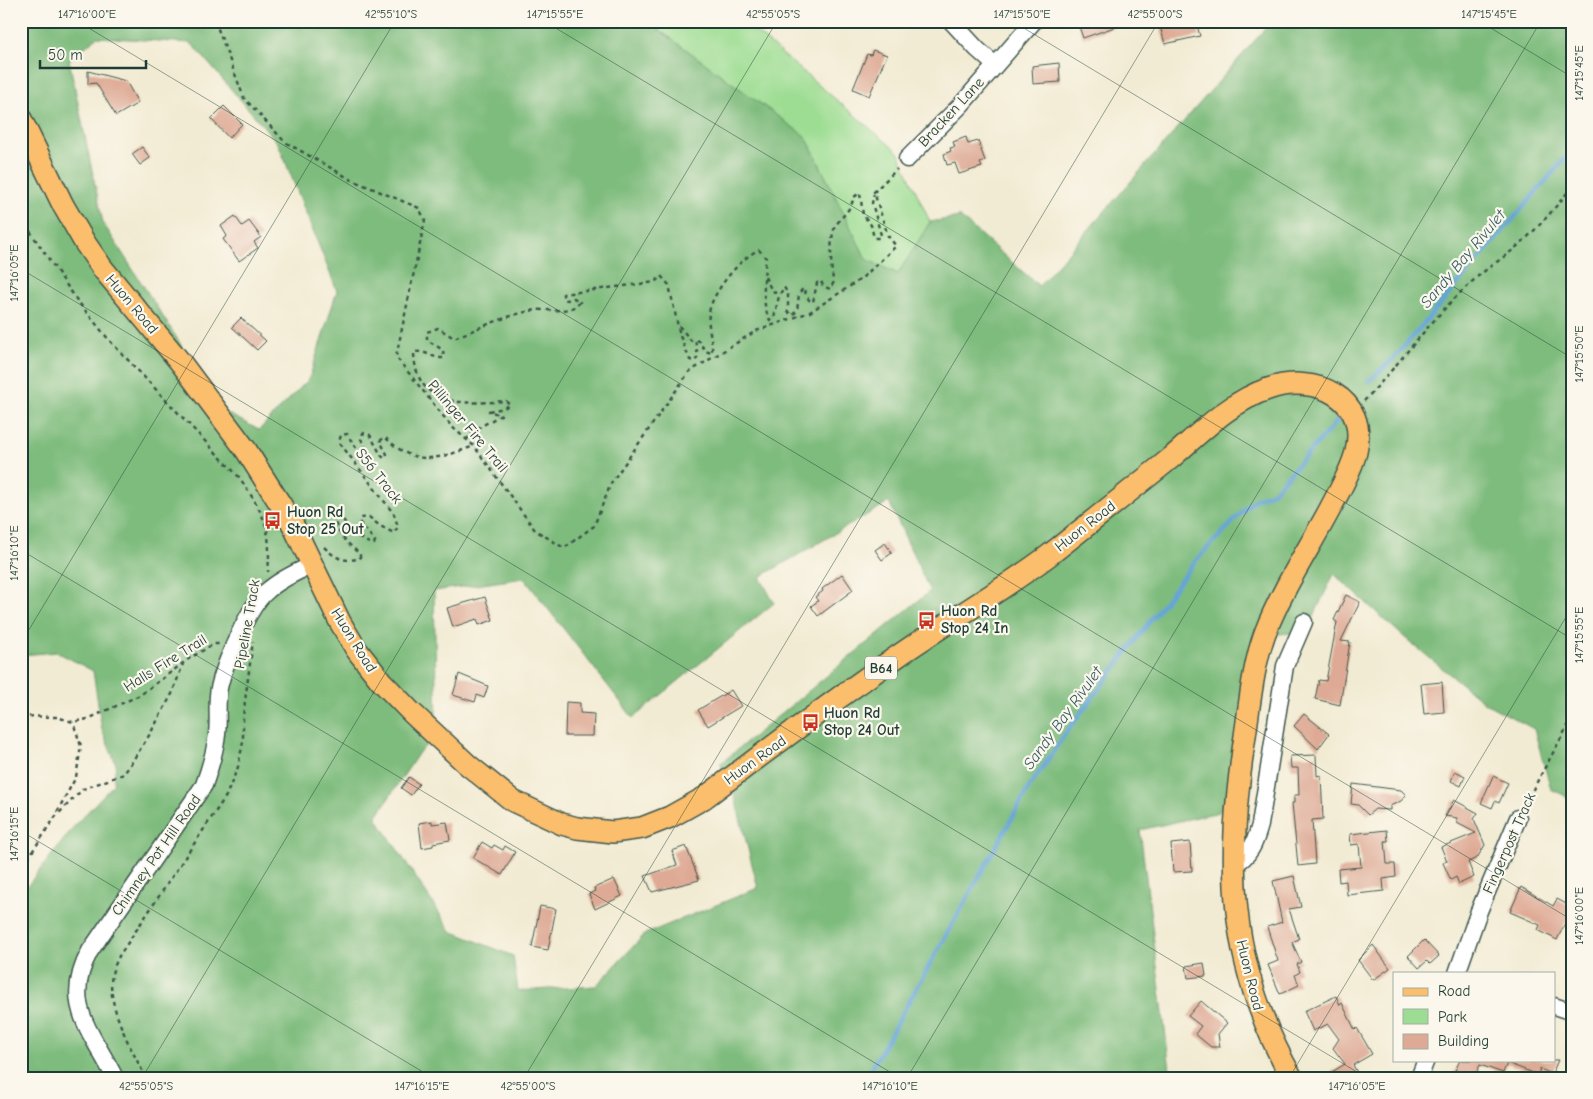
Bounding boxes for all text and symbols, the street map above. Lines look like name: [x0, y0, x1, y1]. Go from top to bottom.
text: 147°16'00"E: [58, 7, 116, 21]
text: 42°55'10"S: [365, 7, 418, 21]
text: 147°15'55"E: [527, 7, 583, 21]
text: 42°55'05"S: [746, 7, 800, 21]
text: 147°15'50"E: [993, 7, 1051, 21]
text: 42°55'00"S: [1128, 7, 1183, 21]
text: 147°15'45"E: [1461, 7, 1517, 21]
scale bar: [40, 38, 146, 70]
text: 147°15'45"E: [1572, 45, 1586, 101]
text: 50 m: [48, 46, 83, 64]
street label: Bracken Lane: [914, 73, 988, 151]
water label: Sandy Bay Rivulet: [1417, 206, 1510, 312]
text: 147°16'05"E: [7, 244, 21, 302]
street label: Huon Road: [102, 271, 162, 337]
text: 147°15'50"E: [1572, 325, 1586, 383]
street label: Pillinger Fire Trail: [424, 376, 512, 476]
street label: S56 Track: [352, 445, 407, 508]
street label: Huon Road: [1051, 497, 1119, 555]
place label: Huon Rd Stop 25 Out: [287, 503, 365, 538]
bus stop icon: Huon Rd Stop 25 Out: [263, 511, 283, 531]
text: 147°16'10"E: [7, 525, 21, 581]
street label: Pipeline Track: [230, 577, 264, 670]
place label: Huon Rd Stop 24 In: [941, 602, 1008, 637]
street label: Huon Road: [327, 605, 381, 675]
text: 147°15'55"E: [1572, 607, 1586, 663]
bus stop icon: Huon Rd Stop 24 In: [917, 610, 937, 630]
street label: Halls Fire Trail: [120, 630, 210, 696]
road number: B64: [865, 656, 897, 680]
water label: Sandy Bay Rivulet: [1020, 662, 1107, 773]
place label: Huon Rd Stop 24 Out: [824, 704, 900, 739]
bus stop icon: Huon Rd Stop 24 Out: [800, 712, 820, 732]
street label: Huon Road: [721, 732, 789, 788]
street label: Fingerpost Track: [1479, 789, 1540, 896]
street label: Chimney Pot Hill Road: [107, 791, 205, 919]
text: 147°16'15"E: [7, 807, 21, 861]
text: 147°16'00"E: [1572, 887, 1586, 945]
street label: Huon Road: [1233, 938, 1267, 1012]
legend: [1393, 972, 1556, 1062]
text: Road: [1438, 982, 1470, 1000]
text: Park: [1438, 1008, 1467, 1026]
text: Building: [1438, 1032, 1489, 1050]
text: 42°55'05"S: [119, 1079, 173, 1093]
text: 147°16'15"E: [395, 1079, 449, 1093]
text: 42°55'00"S: [501, 1079, 556, 1093]
text: 147°16'10"E: [862, 1079, 918, 1093]
text: 147°16'05"E: [1328, 1079, 1386, 1093]

